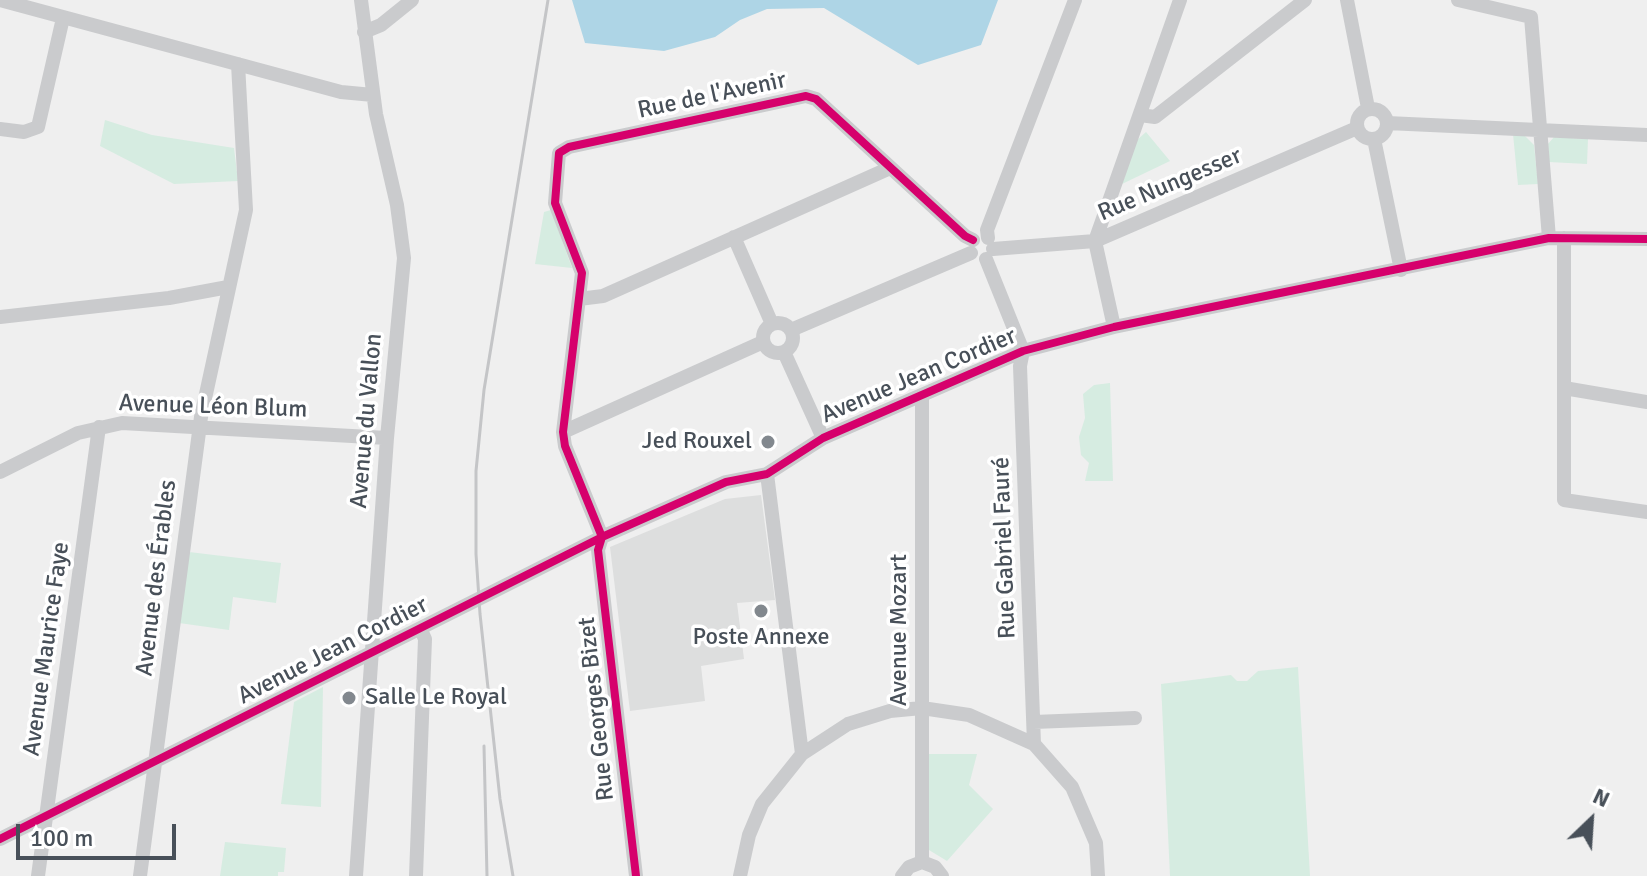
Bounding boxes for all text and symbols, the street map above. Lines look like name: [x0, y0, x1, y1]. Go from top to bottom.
street label: Rue de l'Avenir: [635, 66, 789, 126]
street label: Rue Nungesser: [1094, 142, 1246, 228]
street label: Avenue Jean Cordier: [817, 322, 1021, 430]
street label: Avenue du Vallon: [345, 332, 389, 510]
street label: Avenue Léon Blum: [118, 389, 308, 425]
place label: Jed Rouxel: [642, 428, 752, 456]
marker: Jed Rouxel: [759, 433, 777, 451]
street label: Rue Gabriel Fauré: [987, 457, 1023, 639]
street label: Avenue des Érables: [131, 478, 183, 678]
street label: Avenue Maurice Faye: [18, 540, 76, 758]
street label: Avenue Mozart: [886, 554, 914, 706]
street label: Avenue Jean Cordier: [233, 591, 433, 711]
marker: Poste Annexe: [752, 602, 770, 620]
street label: Rue Georges Bizet: [573, 615, 621, 803]
place label: Poste Annexe: [693, 624, 829, 652]
place label: Salle Le Royal: [365, 684, 507, 712]
marker: Salle Le Royal: [340, 689, 358, 707]
north arrow: [1551, 780, 1631, 860]
text: N: [1589, 782, 1614, 813]
scale bar: [20, 808, 180, 858]
text: 100 m: [30, 823, 93, 853]

